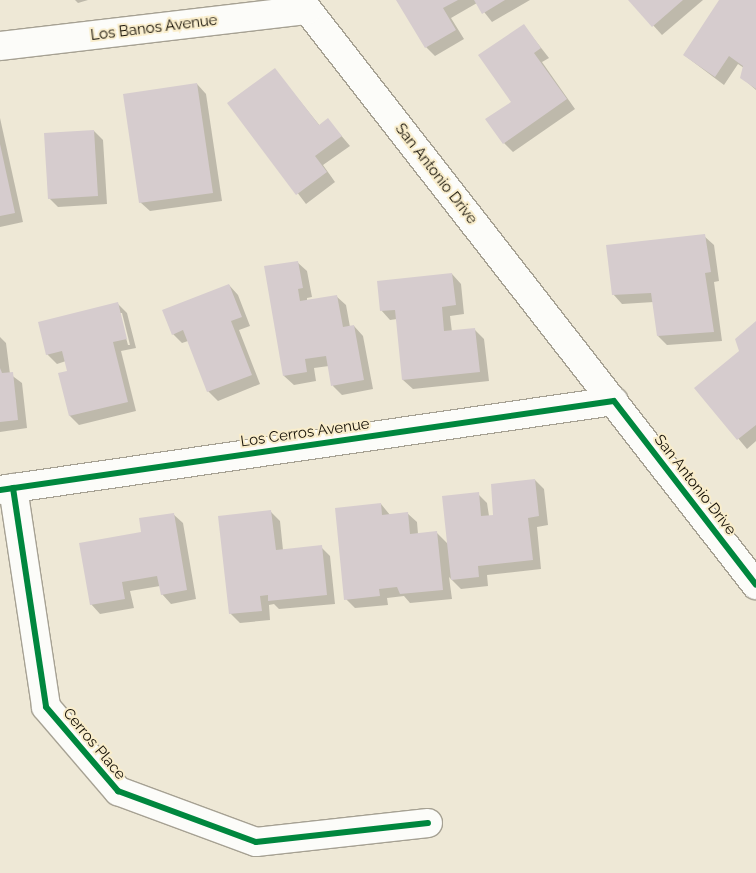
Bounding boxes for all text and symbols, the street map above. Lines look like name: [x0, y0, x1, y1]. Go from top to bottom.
street label: Los Banos Avenue: [89, 11, 219, 45]
street label: San Antonio Drive: [391, 120, 481, 228]
street label: Los Cerros Avenue: [239, 415, 371, 451]
street label: San Antonio Drive: [650, 431, 740, 539]
street label: Cerros Place: [59, 705, 129, 783]

